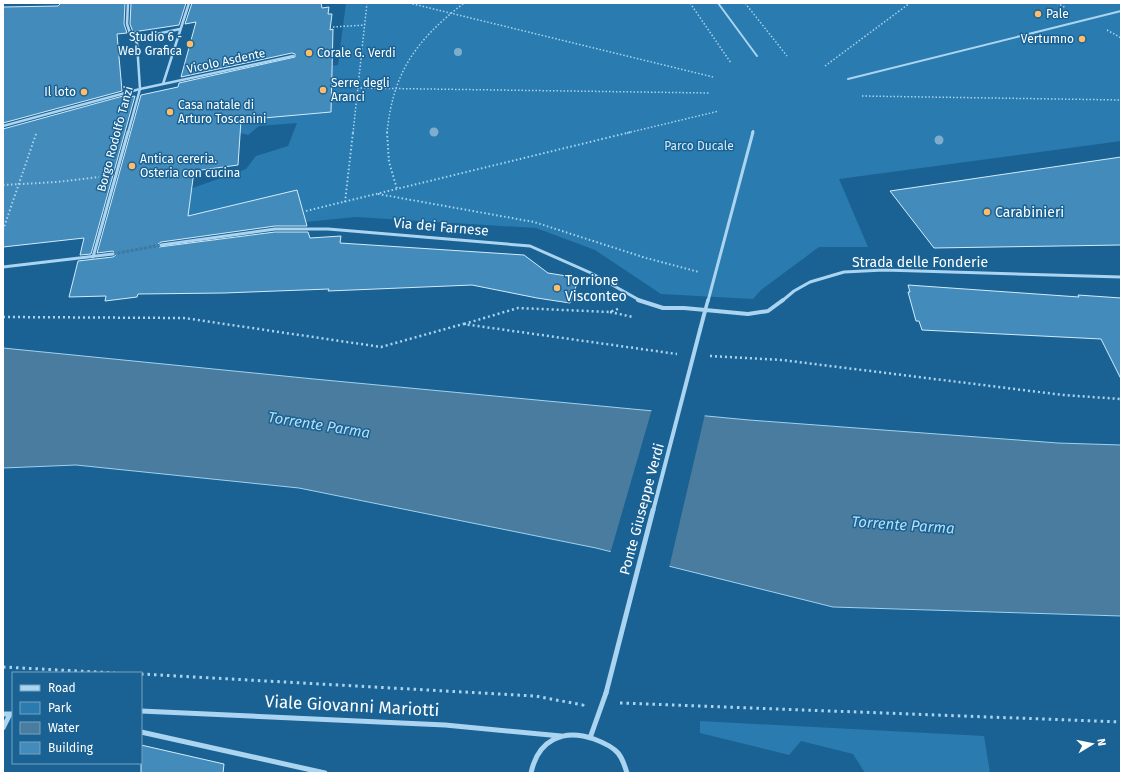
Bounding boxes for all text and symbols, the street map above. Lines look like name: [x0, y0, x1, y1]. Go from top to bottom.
place label: Pale: [1046, 7, 1069, 21]
marker: Pale: [1033, 9, 1043, 19]
place label: Studio 6 - Web Grafica: [118, 30, 182, 58]
place label: Vertumno: [1021, 32, 1074, 46]
marker: Vertumno: [1077, 34, 1087, 44]
marker: Studio 6 - Web Grafica: [185, 39, 195, 49]
street label: Vicolo Asdente: [185, 46, 267, 76]
place label: Corale G. Verdi: [317, 46, 396, 60]
marker: Corale G. Verdi: [304, 48, 314, 58]
place label: Serre degli Aranci: [331, 76, 390, 104]
place label: Il loto: [44, 85, 76, 99]
street label: Borgo Rodolfo Tanzi: [94, 85, 136, 193]
marker: Serre degli Aranci: [318, 85, 328, 95]
marker: Il loto: [79, 87, 89, 97]
place label: Casa natale di Arturo Toscanini: [178, 98, 266, 126]
marker: Casa natale di Arturo Toscanini: [165, 107, 175, 117]
park label: Parco Ducale: [664, 139, 734, 153]
place label: Antica cereria. Osteria con cucina: [140, 152, 240, 180]
marker: Antica cereria. Osteria con cucina: [127, 161, 137, 171]
place label: Carabinieri: [995, 204, 1064, 221]
marker: Carabinieri: [982, 207, 992, 217]
street label: Via dei Farnese: [393, 214, 489, 240]
street label: Strada delle Fonderie: [852, 254, 988, 271]
place label: Torrione Visconteo: [565, 272, 627, 305]
marker: Torrione Visconteo: [552, 283, 562, 293]
water label: Torrente Parma: [267, 408, 371, 442]
street label: Ponte Giuseppe Verdi: [616, 441, 668, 577]
water label: Torrente Parma: [851, 512, 955, 538]
legend: [12, 672, 142, 764]
text: Road: [48, 681, 76, 695]
street label: Viale Giovanni Mariotti: [264, 691, 440, 721]
text: Park: [48, 701, 72, 715]
text: Water: [48, 721, 80, 735]
north arrow: [1072, 724, 1112, 764]
text: N: [1094, 738, 1108, 747]
text: Building: [48, 741, 94, 755]

